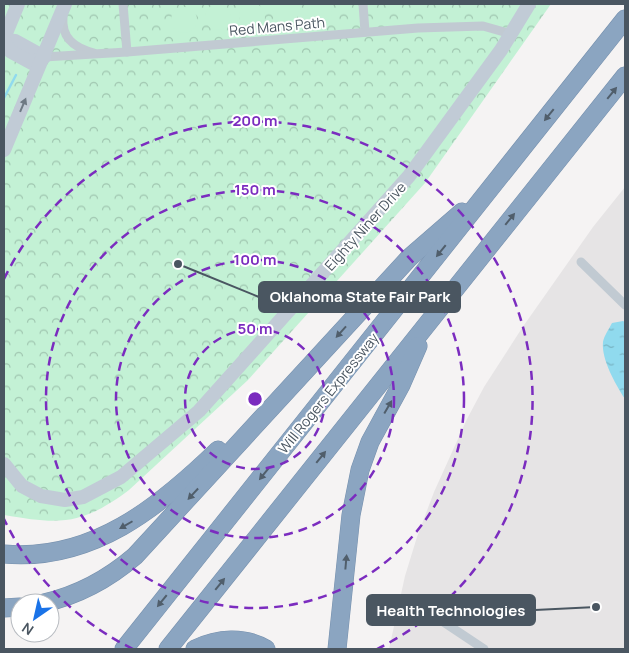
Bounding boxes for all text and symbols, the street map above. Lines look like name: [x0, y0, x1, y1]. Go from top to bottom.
street label: Red Mans Path: [228, 12, 326, 40]
one-way arrow: [606, 86, 617, 99]
one-way arrow: [19, 97, 27, 112]
one-way arrow: [544, 108, 555, 121]
text: 200 m: [232, 110, 278, 131]
street label: Eighty Niner Drive: [320, 178, 410, 274]
text: 150 m: [234, 179, 276, 200]
one-way arrow: [505, 212, 515, 226]
one-way arrow: [436, 244, 447, 257]
text: 100 m: [234, 249, 276, 270]
callout: Oklahoma State Fair Park: [259, 282, 460, 312]
text: Oklahoma State Fair Park: [270, 286, 451, 307]
text: 50 m: [237, 318, 273, 339]
one-way arrow: [335, 326, 347, 338]
street label: Will Rogers Expressway: [273, 328, 383, 457]
centre of rings: [246, 390, 264, 408]
one-way arrow: [384, 399, 392, 414]
one-way arrow: [316, 451, 327, 464]
one-way arrow: [258, 467, 269, 480]
one-way arrow: [187, 487, 199, 499]
one-way arrow: [119, 521, 134, 529]
one-way arrow: [342, 554, 350, 570]
one-way arrow: [214, 578, 225, 591]
north arrow: [10, 593, 60, 643]
one-way arrow: [157, 594, 168, 607]
callout: Health Technologies: [367, 595, 535, 625]
text: Health Technologies: [377, 600, 525, 621]
text: N: [18, 619, 37, 640]

